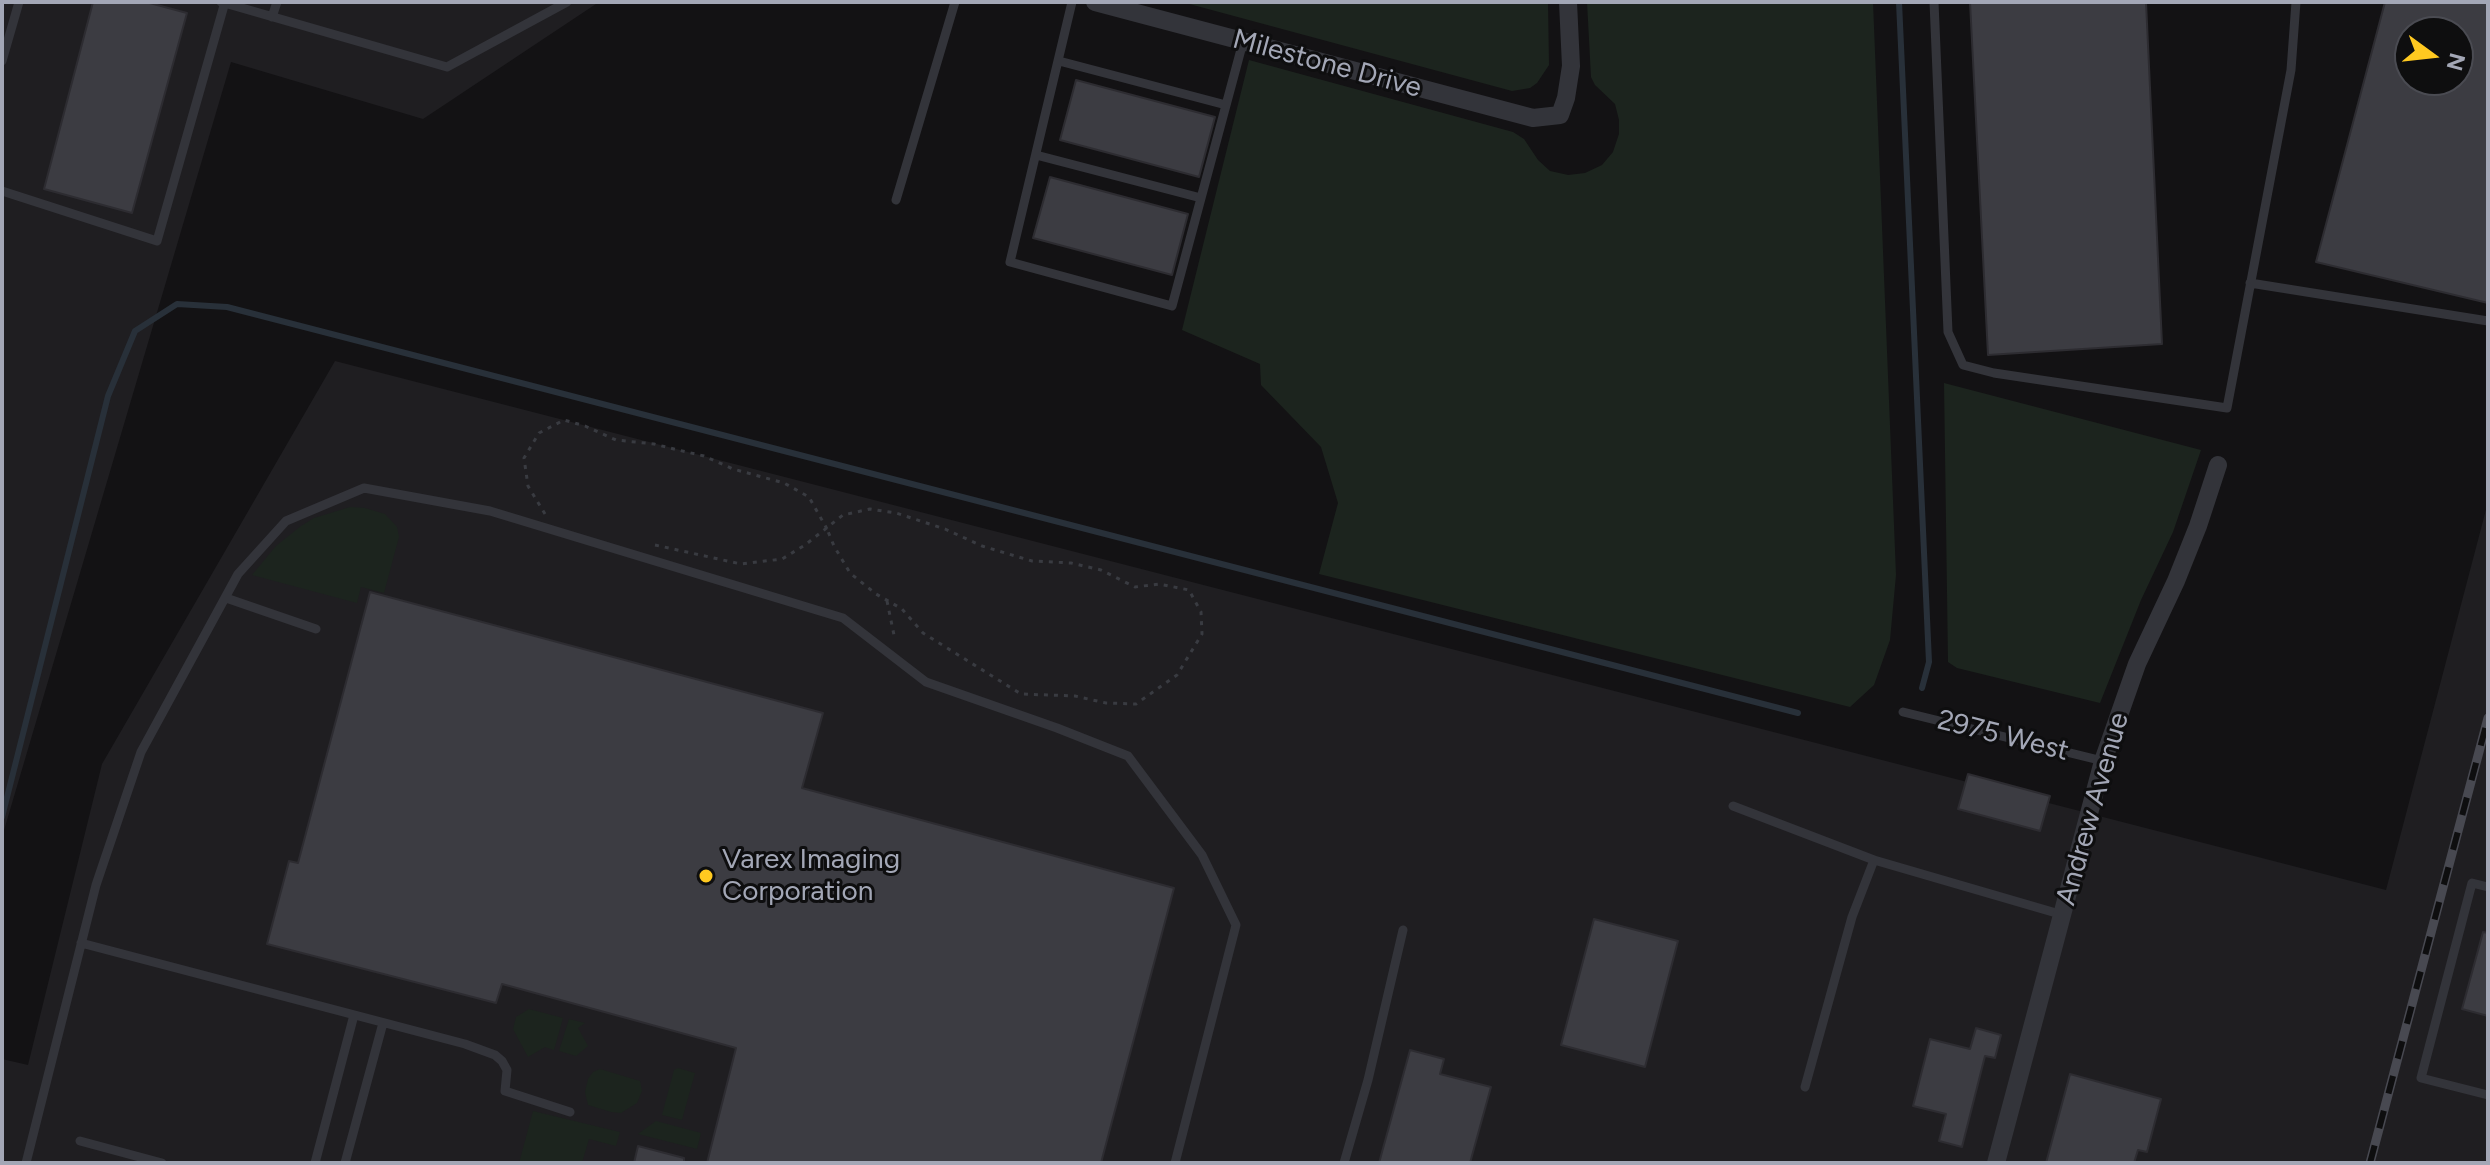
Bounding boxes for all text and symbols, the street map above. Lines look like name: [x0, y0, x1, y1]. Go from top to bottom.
north arrow: [2394, 16, 2474, 96]
street label: Milestone Drive: [1229, 23, 1425, 105]
text: N: [2440, 50, 2471, 74]
street label: 2975 West: [1934, 703, 2072, 769]
street label: Andrew Avenue: [2049, 709, 2137, 909]
place label: Varex Imaging Corporation: [722, 843, 900, 909]
marker: Varex Imaging Corporation: [697, 867, 715, 885]

